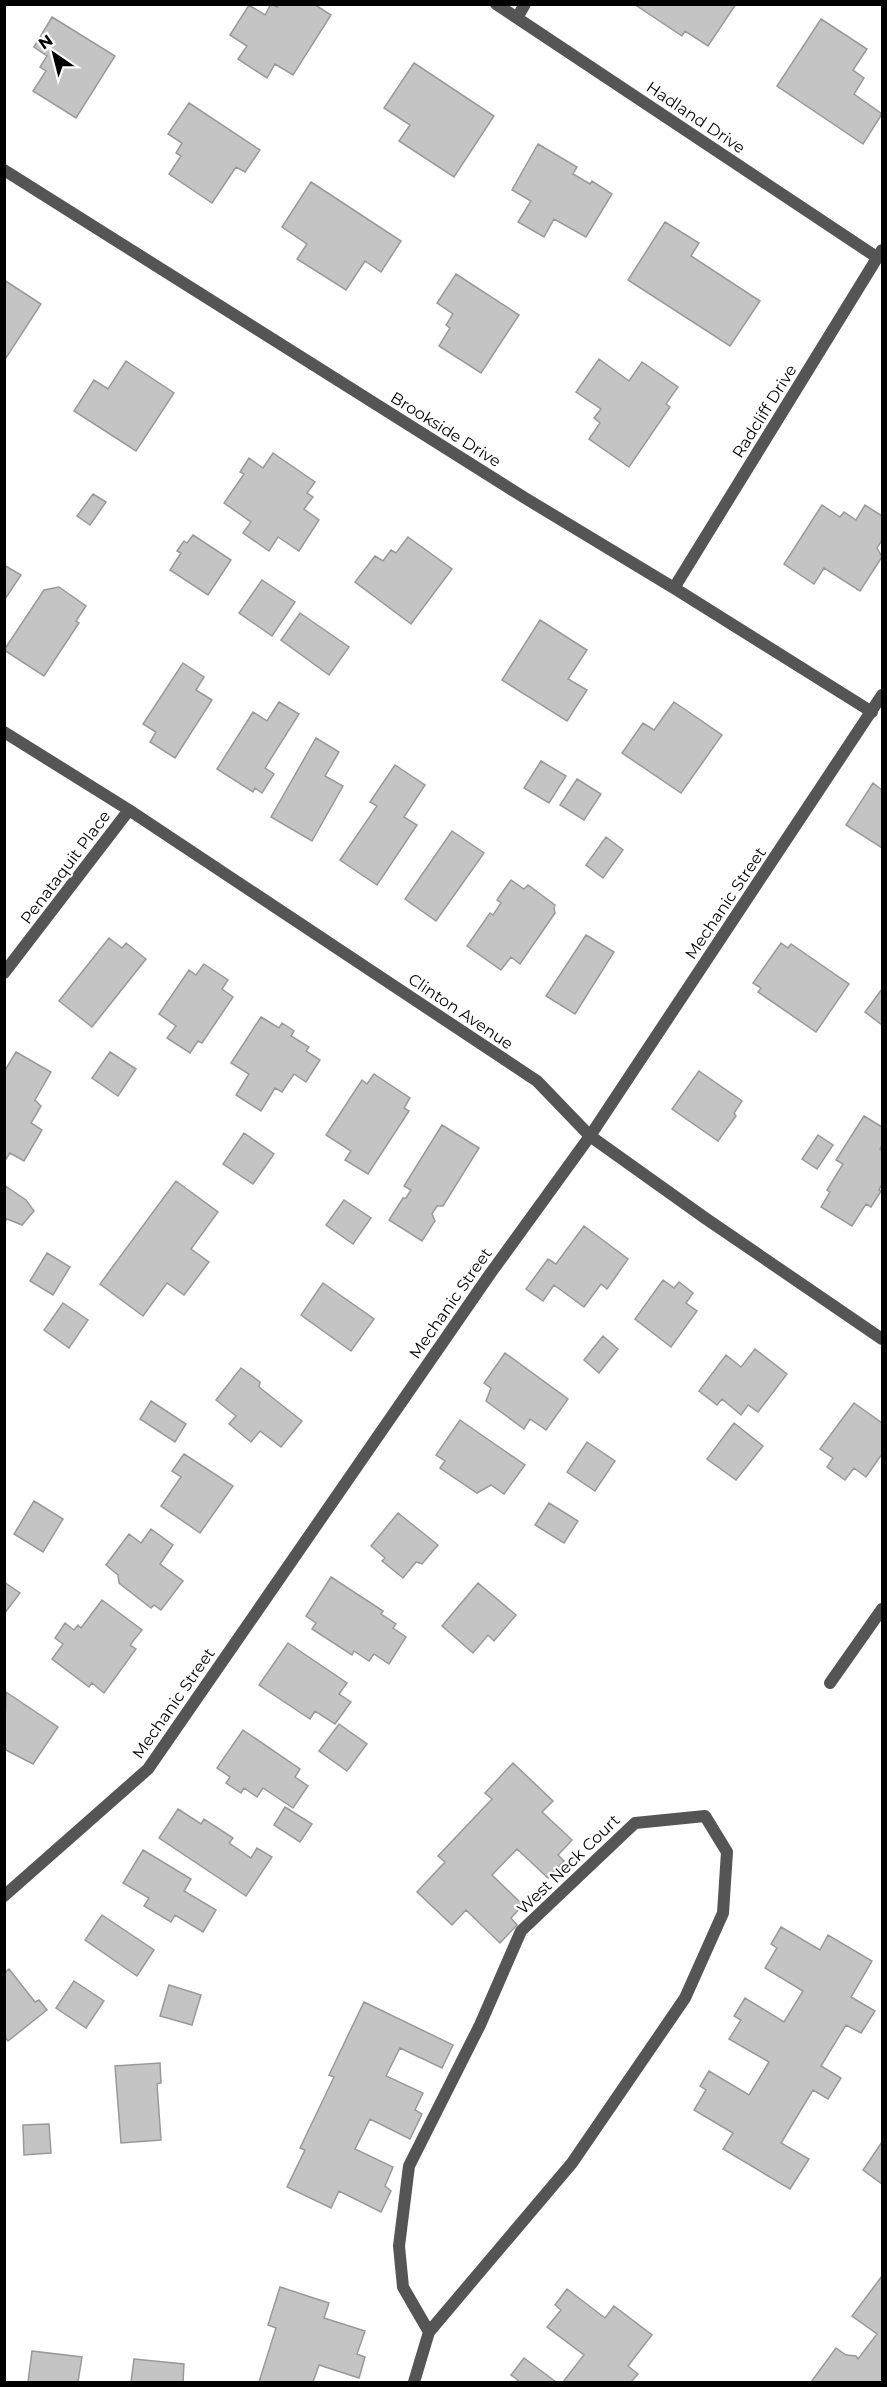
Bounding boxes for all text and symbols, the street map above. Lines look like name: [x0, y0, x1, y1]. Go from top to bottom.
north arrow: [24, 24, 84, 84]
text: N: [35, 31, 56, 54]
street label: Hadland Drive: [643, 77, 749, 157]
street label: Radcliff Drive: [728, 361, 801, 461]
street label: Brookside Drive: [387, 388, 504, 471]
street label: Penataquit Place: [17, 807, 114, 928]
street label: Mechanic Street: [681, 843, 770, 963]
street label: Clinton Avenue: [405, 969, 517, 1054]
street label: Mechanic Street: [405, 1244, 496, 1362]
street label: Mechanic Street: [128, 1644, 219, 1762]
street label: West Neck Court: [513, 1810, 624, 1918]

